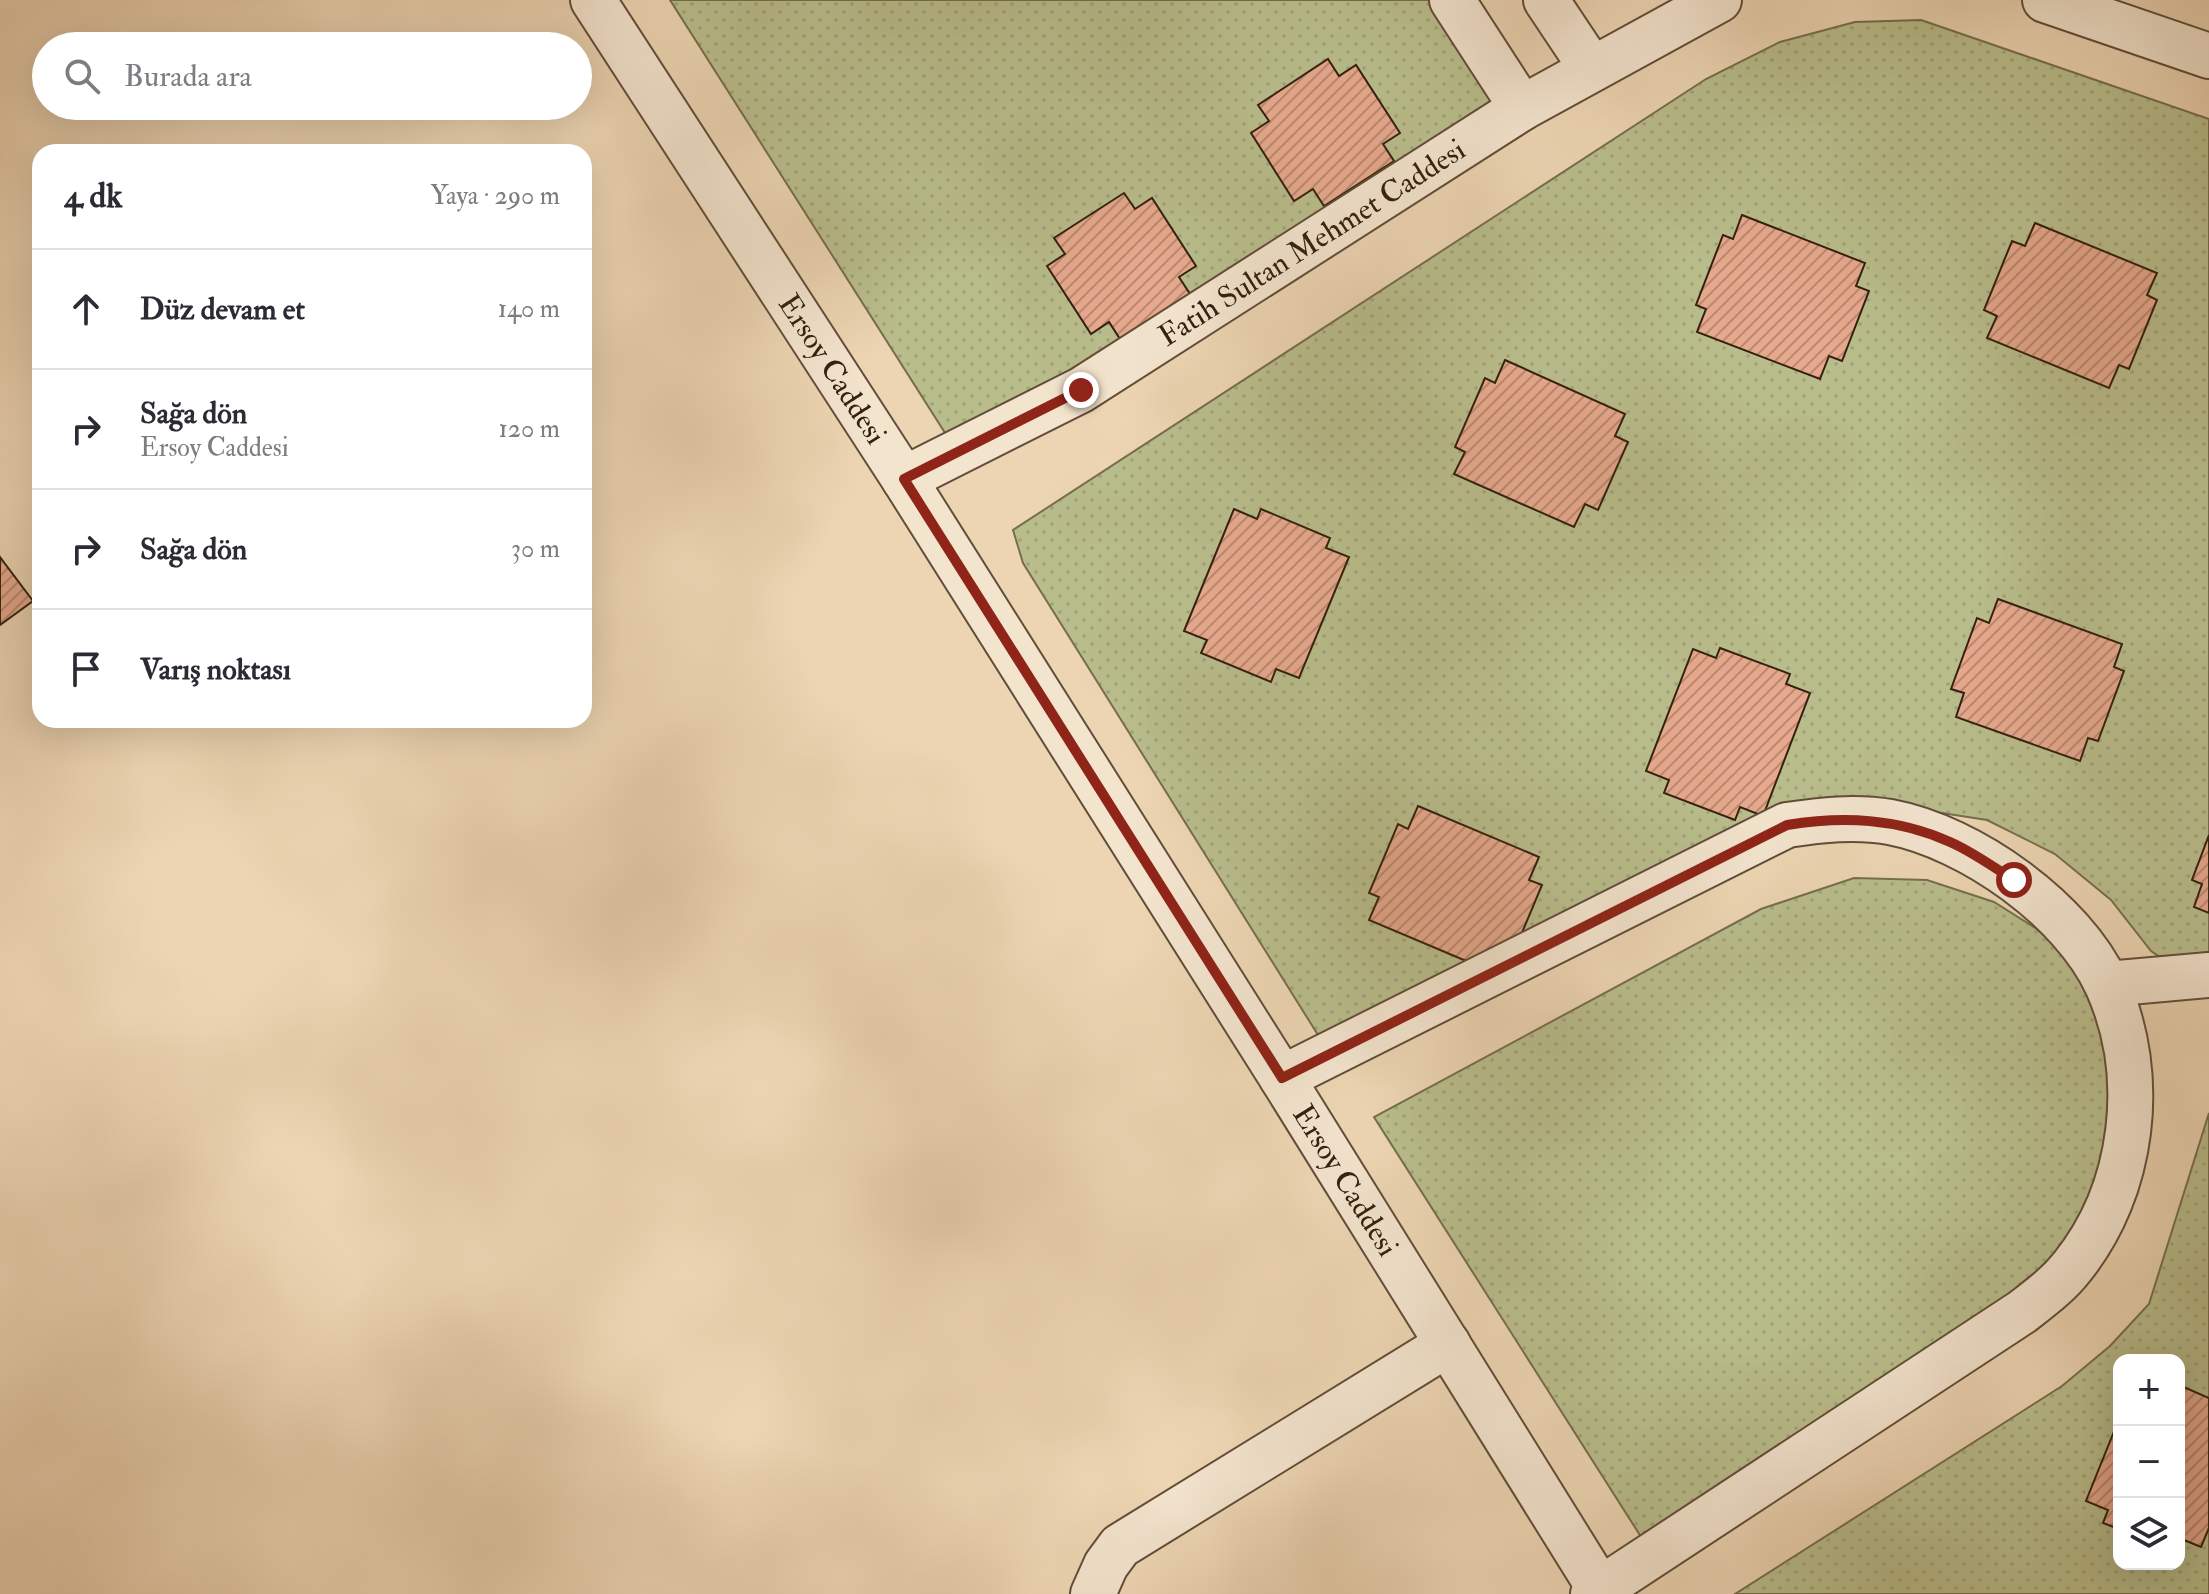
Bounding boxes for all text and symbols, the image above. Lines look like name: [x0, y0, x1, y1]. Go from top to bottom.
search box: [32, 32, 592, 120]
icon: search: [60, 54, 104, 98]
text: Burada ara: [124, 58, 252, 95]
street label: Fatih Sultan Mehmet Caddesi: [1151, 131, 1472, 354]
text: 4 dk: [64, 175, 123, 218]
text: Yaya · 290 m: [430, 180, 560, 212]
icon: ahead: [64, 287, 108, 331]
street label: Ersoy Caddesi: [770, 287, 895, 451]
text: Düz devam et: [140, 291, 305, 328]
text: 140 m: [498, 293, 560, 325]
route end: [1063, 372, 1099, 408]
text: Sağa dön: [140, 395, 247, 432]
icon: right: [64, 407, 108, 451]
text: 120 m: [499, 413, 560, 445]
text: Ersoy Caddesi: [140, 432, 289, 464]
icon: right: [64, 527, 108, 571]
text: Sağa dön: [140, 531, 247, 568]
text: 30 m: [511, 533, 560, 565]
icon: arrive: [64, 647, 108, 691]
text: Varış noktası: [140, 651, 291, 688]
route start: [1996, 862, 2032, 898]
street label: Ersoy Caddesi: [1285, 1098, 1407, 1263]
map controls: [2113, 1354, 2185, 1570]
button: +: [2113, 1354, 2185, 1426]
button: −: [2113, 1426, 2185, 1498]
button: layers: [2113, 1498, 2185, 1570]

